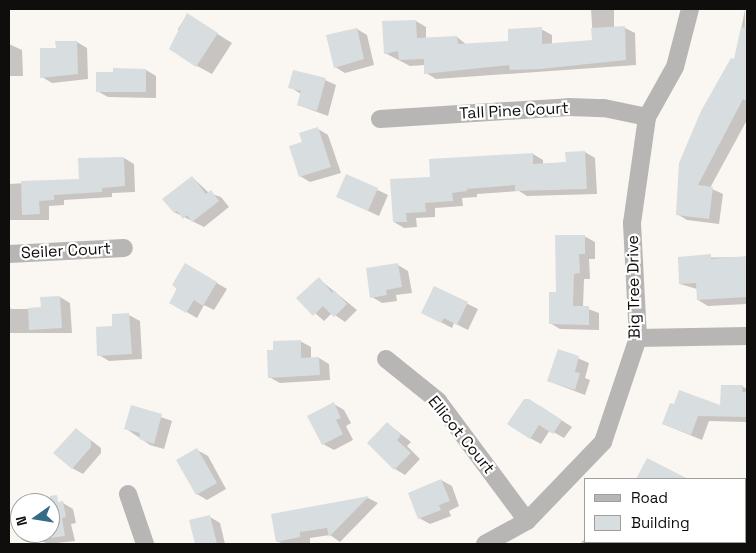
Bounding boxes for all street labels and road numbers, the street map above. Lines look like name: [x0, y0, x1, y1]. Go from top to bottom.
street label: Tall Pine Court: [459, 99, 569, 123]
street label: Big Tree Drive: [623, 235, 645, 339]
street label: Seiler Court: [21, 239, 111, 263]
street label: Ellicot Court: [424, 392, 498, 478]

